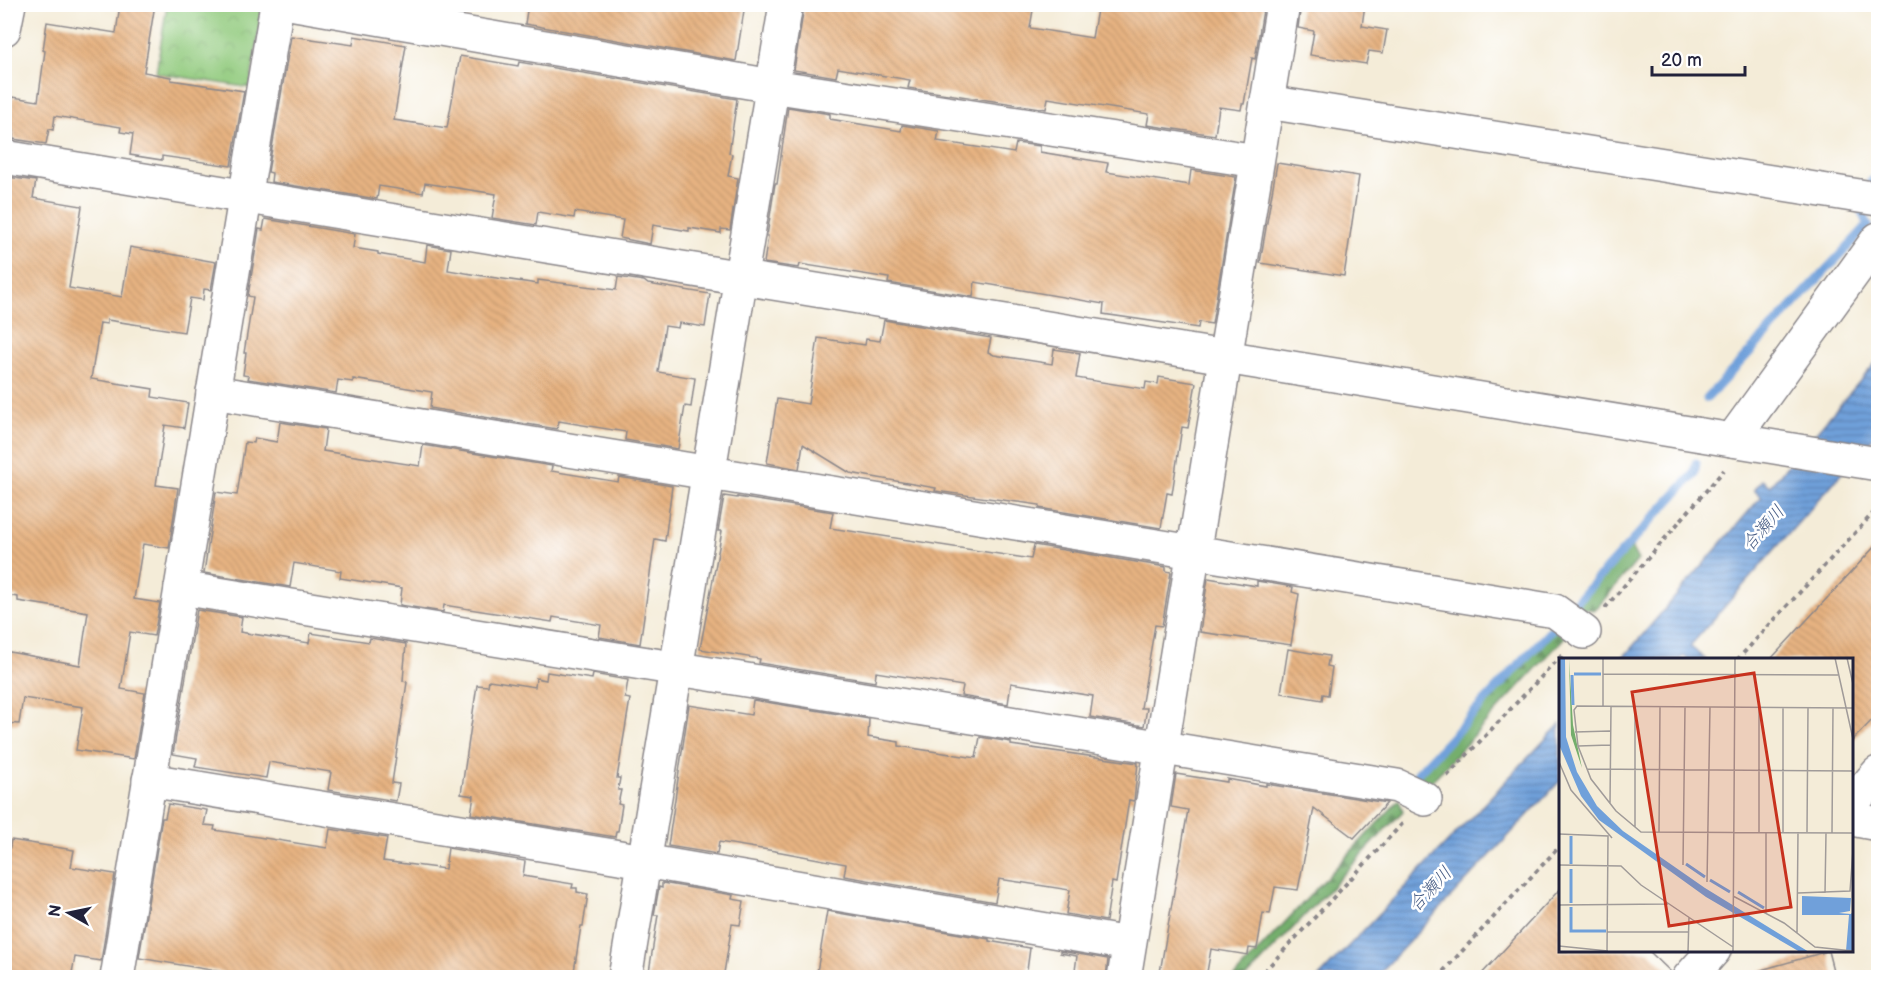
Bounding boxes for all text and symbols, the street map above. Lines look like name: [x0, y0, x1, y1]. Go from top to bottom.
scale bar: [1652, 39, 1745, 77]
text: 20 m: [1661, 50, 1702, 71]
water label: 合瀬川: [1738, 501, 1789, 556]
inset map: [1559, 658, 1853, 952]
water label: 合瀬川: [1404, 862, 1456, 916]
north arrow: [39, 883, 99, 943]
text: N: [45, 903, 66, 918]

